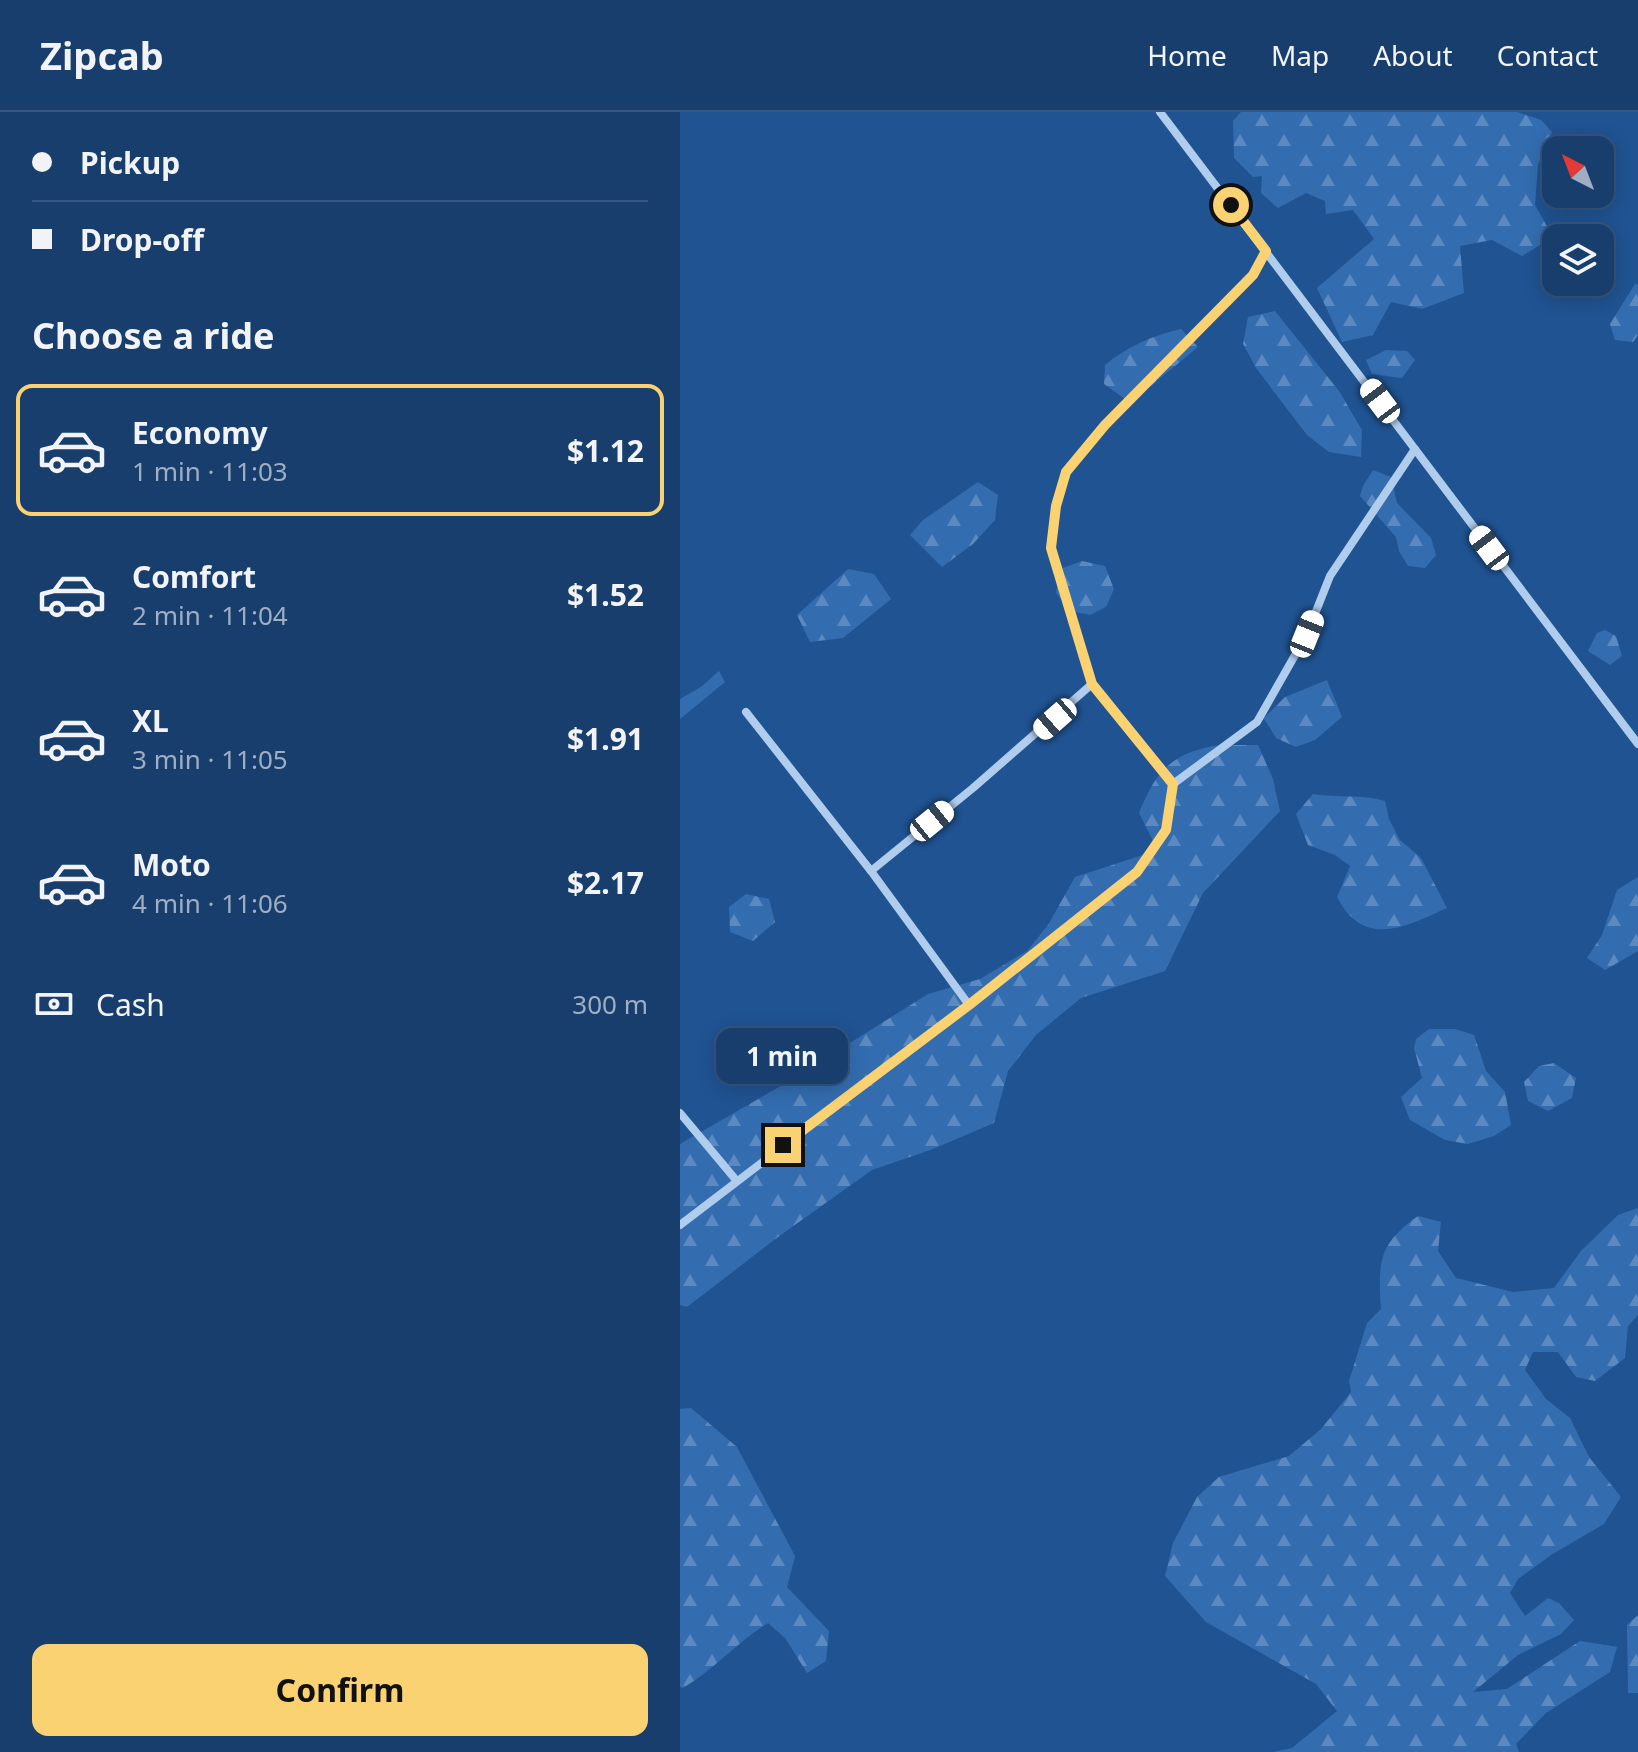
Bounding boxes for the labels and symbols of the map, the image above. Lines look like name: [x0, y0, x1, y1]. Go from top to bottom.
north arrow: [1542, 136, 1614, 208]
route start: [1213, 187, 1249, 223]
car: [1356, 375, 1404, 427]
car: [1465, 522, 1513, 574]
car: [1287, 607, 1327, 661]
car: [1029, 694, 1081, 744]
car: [906, 797, 958, 845]
callout: 1 min: [717, 1029, 849, 1085]
route end: [765, 1127, 801, 1163]

